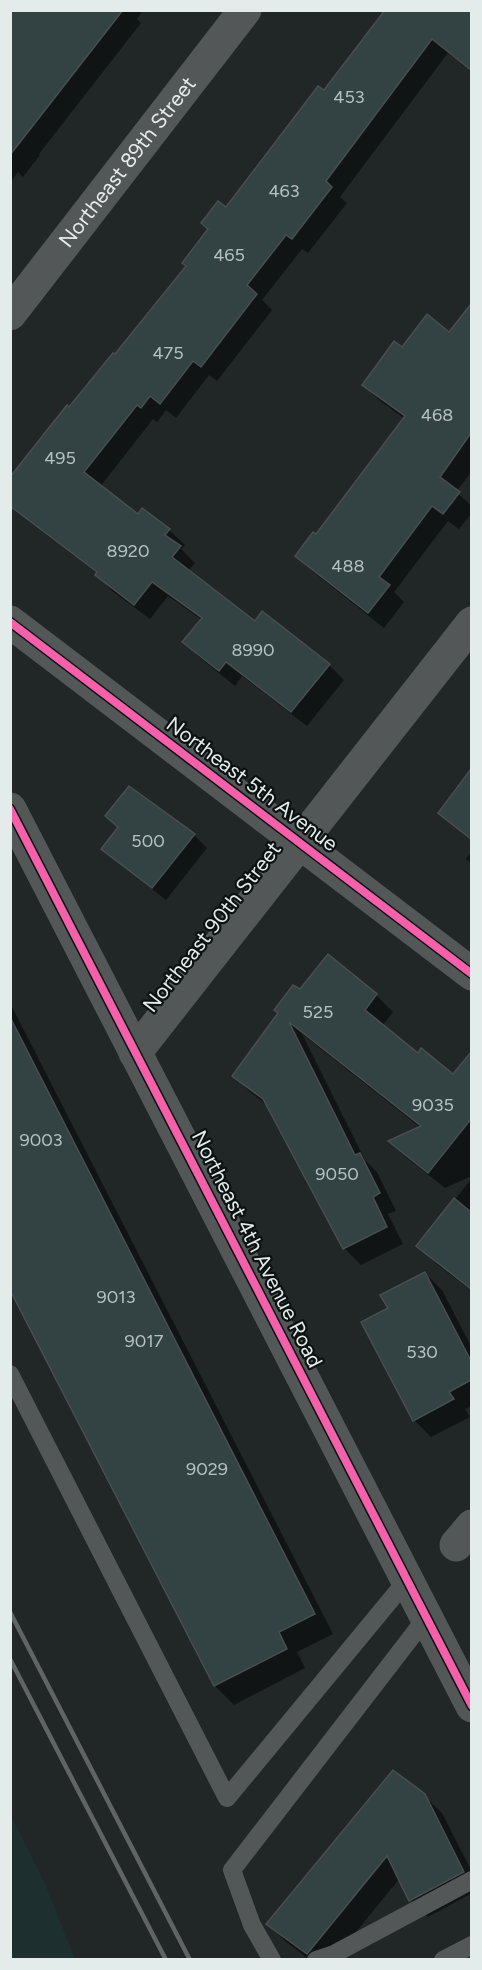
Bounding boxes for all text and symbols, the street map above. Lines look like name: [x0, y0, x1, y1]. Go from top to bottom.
street label: Northeast 89th Street: [53, 71, 201, 252]
house number: 453: [333, 86, 365, 108]
house number: 463: [268, 180, 300, 202]
house number: 465: [213, 244, 245, 266]
house number: 475: [152, 342, 184, 364]
house number: 468: [421, 404, 453, 426]
house number: 495: [44, 447, 76, 469]
house number: 8920: [107, 540, 149, 562]
house number: 488: [331, 555, 365, 577]
house number: 8990: [232, 639, 274, 661]
street label: Northeast 5th Avenue: [162, 711, 343, 856]
house number: 500: [131, 830, 165, 852]
street label: Northeast 90th Street: [137, 836, 286, 1017]
house number: 525: [303, 1001, 333, 1023]
house number: 9035: [412, 1094, 454, 1116]
street label: Northeast 4th Avenue Road: [187, 1126, 328, 1371]
house number: 9003: [19, 1129, 63, 1151]
house number: 9050: [315, 1163, 359, 1185]
house number: 9013: [97, 1286, 135, 1308]
house number: 9017: [125, 1330, 164, 1352]
house number: 530: [406, 1341, 438, 1363]
house number: 9029: [186, 1458, 228, 1480]

